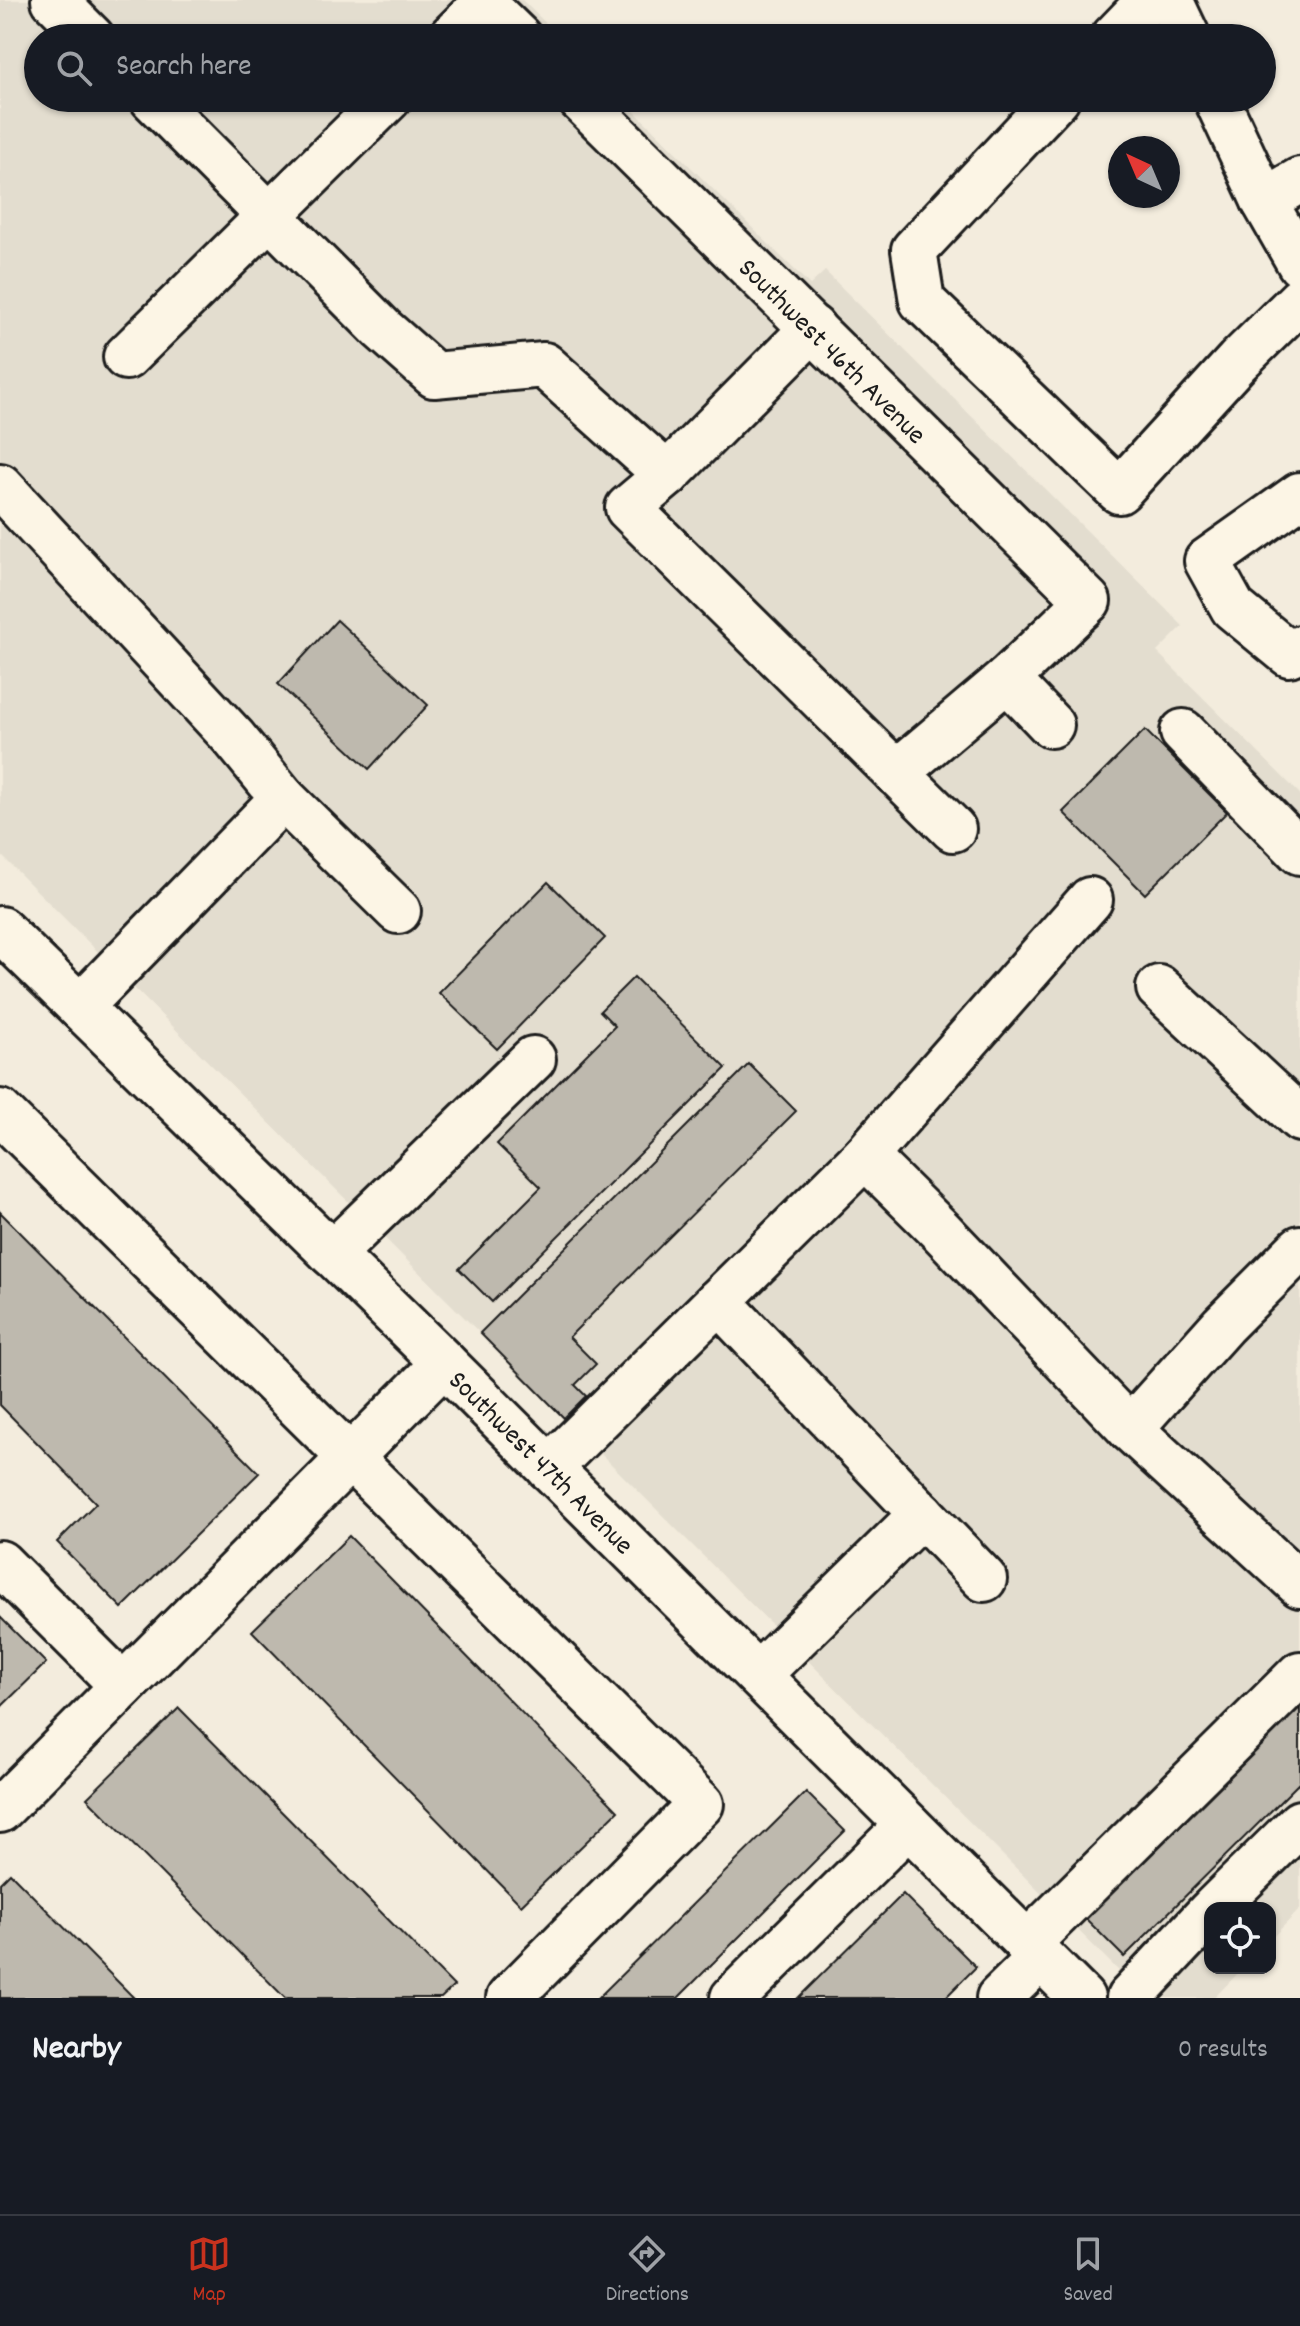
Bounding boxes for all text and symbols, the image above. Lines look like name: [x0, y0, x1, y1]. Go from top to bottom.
search box: [24, 24, 1276, 112]
icon: search: [52, 46, 96, 90]
text: Search here: [116, 47, 252, 90]
north arrow: [1108, 136, 1180, 208]
street label: Southwest 46th Avenue: [727, 251, 933, 456]
street label: Southwest 47th Avenue: [437, 1363, 641, 1566]
map controls: [1204, 1902, 1276, 1974]
button: locate: [1204, 1902, 1276, 1974]
text: Nearby: [32, 2026, 121, 2075]
text: 0 results: [1178, 2032, 1268, 2069]
tab: Map: [187, 2232, 231, 2311]
tab: Directions: [606, 2232, 689, 2311]
tab: Saved: [1064, 2232, 1113, 2311]

